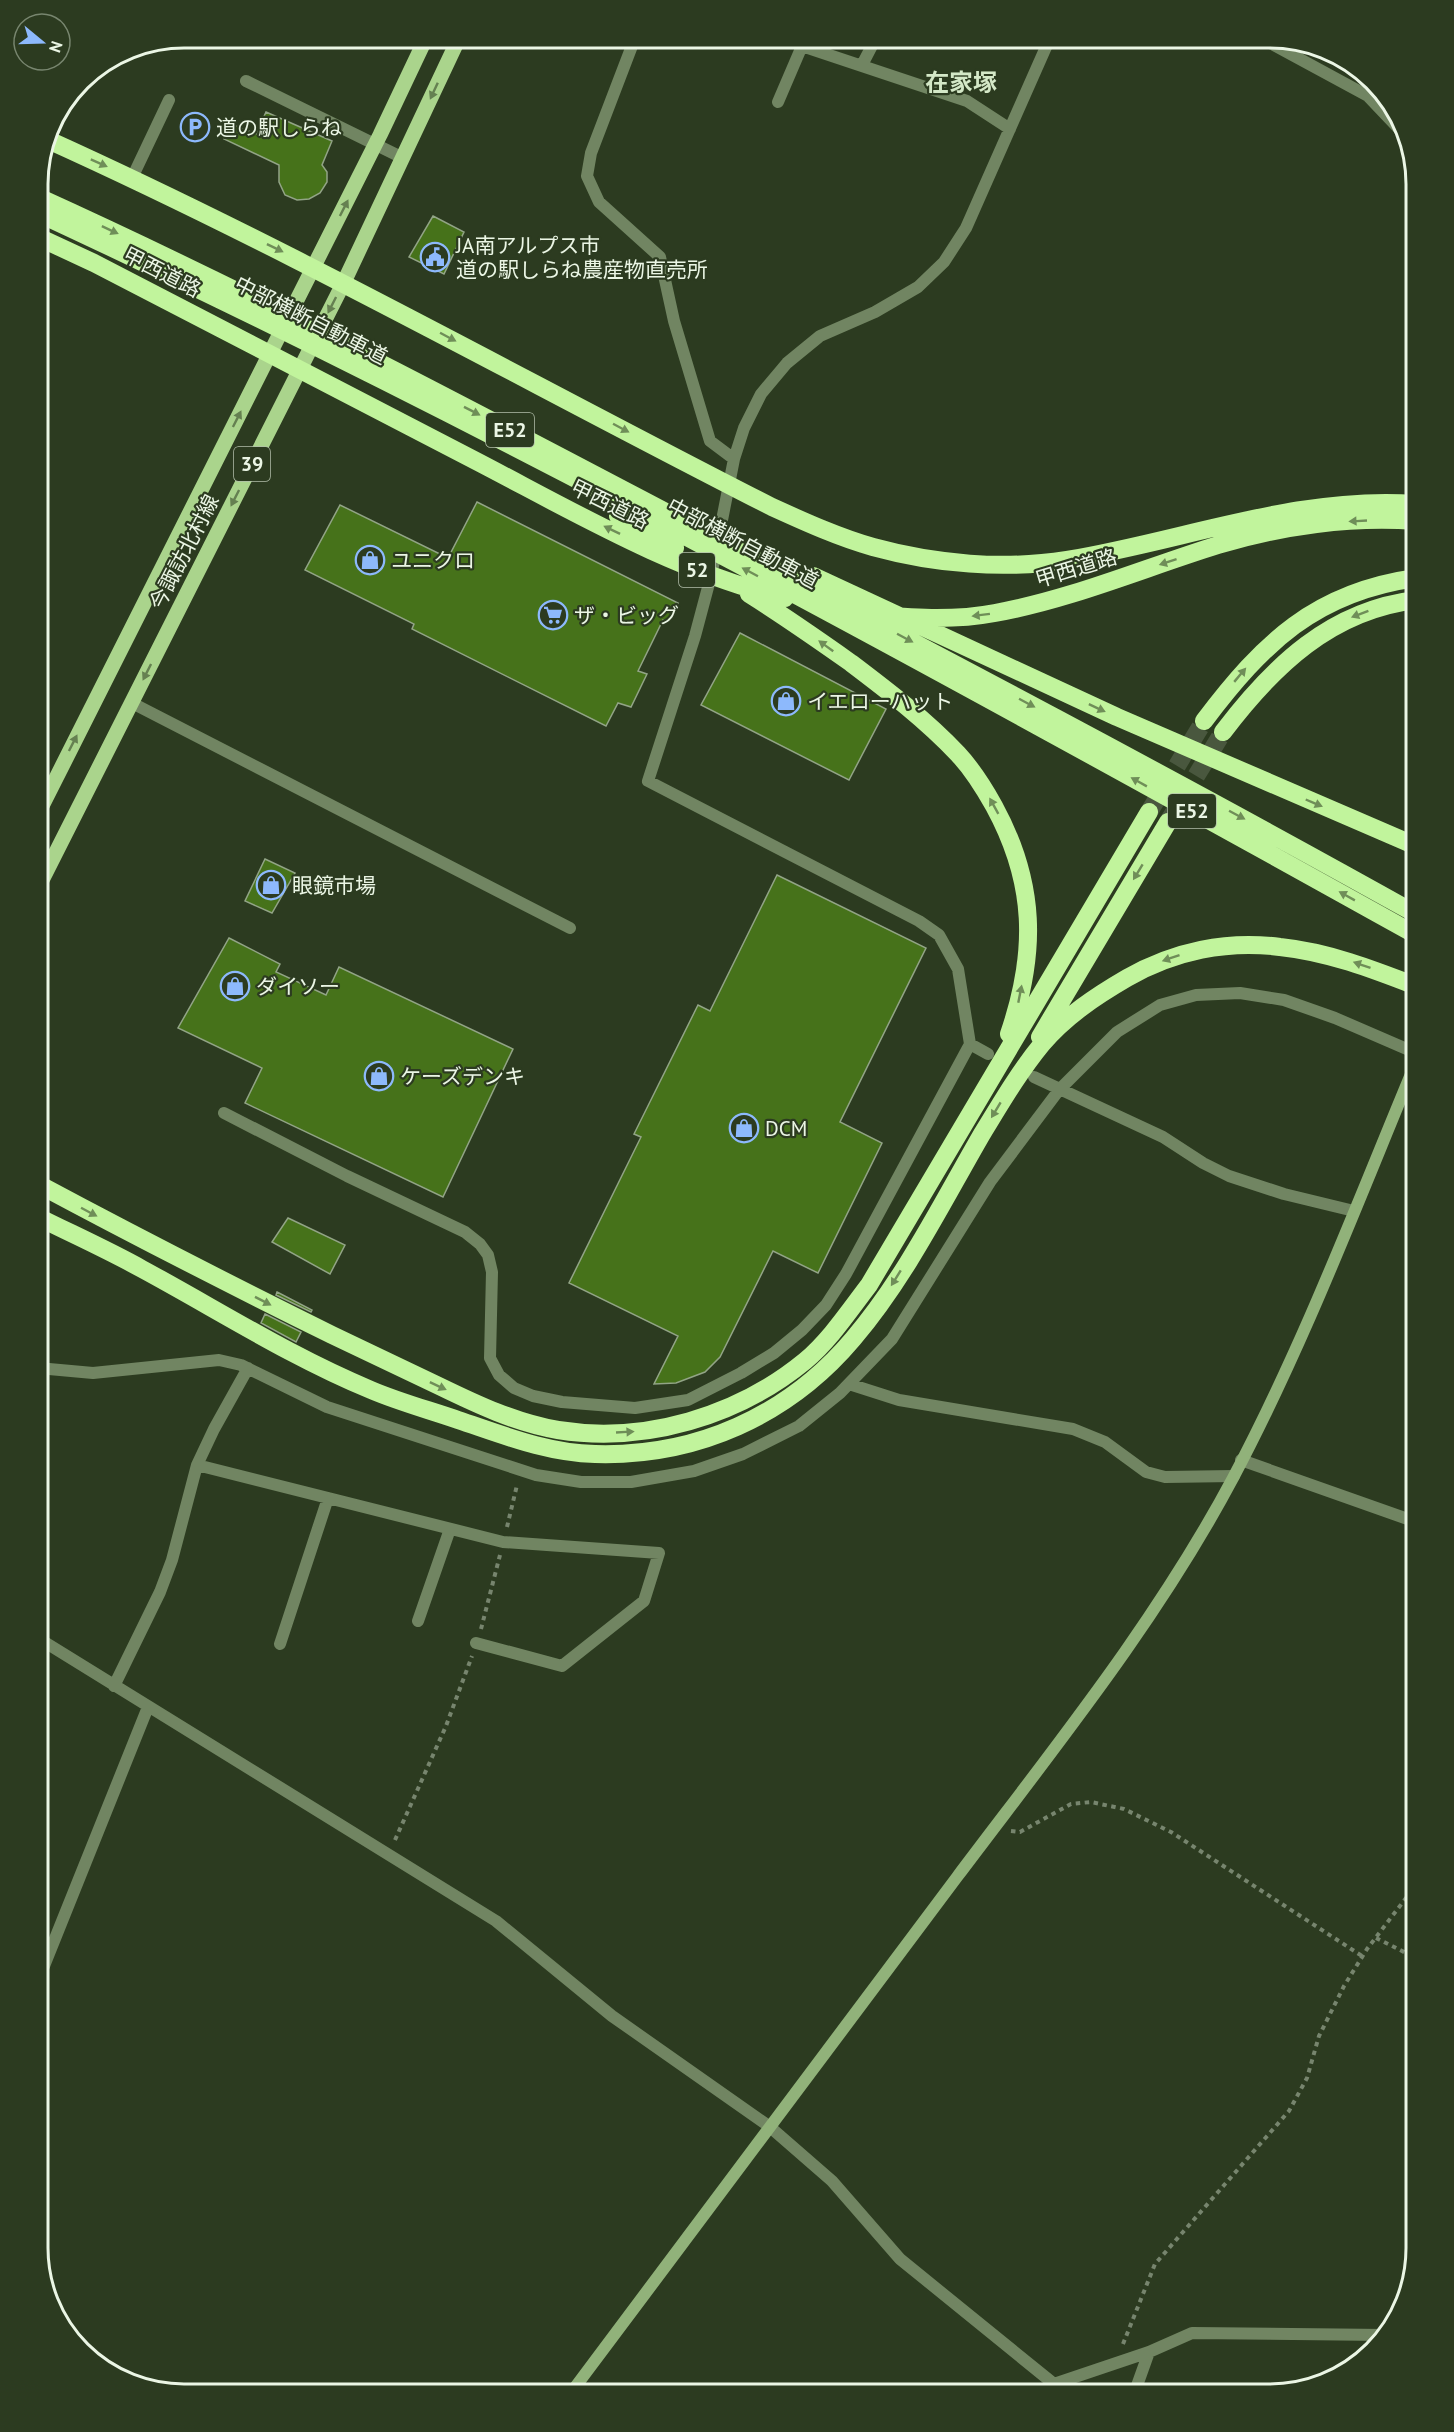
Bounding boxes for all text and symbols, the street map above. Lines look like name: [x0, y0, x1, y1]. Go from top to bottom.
north arrow: [12, 12, 72, 72]
text: N: [45, 39, 67, 55]
district label: 在家塚: [925, 67, 997, 98]
one-way arrow: [430, 82, 439, 99]
parking icon: 道の駅しらね: [179, 111, 211, 143]
place label: 道の駅しらね: [216, 114, 342, 141]
one-way arrow: [91, 159, 108, 168]
one-way arrow: [339, 199, 349, 216]
one-way arrow: [102, 225, 119, 234]
place label: JA南アルプス市 道の駅しらね農産物直売所: [455, 232, 708, 283]
street label: 甲西道路: [118, 241, 206, 303]
public building icon: JA南アルプス市 道の駅しらね農産物直売所: [419, 241, 451, 273]
one-way arrow: [266, 243, 284, 253]
street label: 中部横断自動車道: [230, 270, 392, 370]
one-way arrow: [328, 296, 337, 313]
one-way arrow: [440, 333, 457, 342]
one-way arrow: [464, 406, 481, 416]
one-way arrow: [233, 411, 242, 428]
road number: E52: [486, 413, 534, 447]
one-way arrow: [612, 424, 629, 433]
road number: 39: [234, 447, 270, 481]
street label: 甲西道路: [566, 473, 654, 535]
one-way arrow: [230, 489, 240, 506]
street label: 今諏訪北村線: [143, 490, 225, 614]
street label: 中部横断自動車道: [662, 492, 824, 594]
one-way arrow: [1349, 516, 1368, 525]
one-way arrow: [604, 526, 621, 535]
street label: 甲西道路: [1032, 543, 1120, 593]
shop icon: ユニクロ: [354, 544, 386, 576]
place label: ユニクロ: [391, 547, 475, 574]
road number: 52: [679, 553, 715, 587]
one-way arrow: [1159, 557, 1177, 567]
one-way arrow: [741, 567, 758, 577]
supermarket icon: ザ・ビッグ: [537, 599, 569, 631]
place label: ザ・ビッグ: [574, 602, 679, 629]
one-way arrow: [971, 610, 990, 620]
one-way arrow: [1351, 610, 1369, 619]
one-way arrow: [897, 633, 914, 643]
one-way arrow: [818, 640, 833, 652]
one-way arrow: [143, 663, 152, 680]
one-way arrow: [1233, 668, 1246, 683]
shop icon: イエローハット: [770, 685, 802, 717]
place label: イエローハット: [807, 688, 953, 715]
one-way arrow: [1019, 698, 1036, 708]
one-way arrow: [1089, 704, 1106, 713]
one-way arrow: [69, 735, 78, 752]
one-way arrow: [1131, 777, 1148, 787]
road number: E52: [1168, 794, 1216, 828]
one-way arrow: [989, 797, 999, 814]
one-way arrow: [1306, 798, 1324, 808]
one-way arrow: [1228, 810, 1245, 819]
one-way arrow: [1132, 864, 1143, 880]
shop icon: 眼鏡市場: [255, 869, 287, 901]
place label: 眼鏡市場: [292, 872, 376, 899]
one-way arrow: [1338, 891, 1355, 901]
one-way arrow: [1161, 954, 1179, 964]
one-way arrow: [1353, 960, 1371, 970]
shop icon: ダイソー: [219, 970, 251, 1002]
place label: ダイソー: [256, 973, 340, 1000]
one-way arrow: [1016, 985, 1026, 1003]
shop icon: ケーズデンキ: [363, 1060, 395, 1092]
place label: ケーズデンキ: [400, 1063, 525, 1090]
one-way arrow: [991, 1102, 1002, 1118]
shop icon: DCM: [728, 1112, 760, 1144]
place label: DCM: [765, 1115, 807, 1142]
one-way arrow: [81, 1207, 98, 1217]
one-way arrow: [891, 1270, 902, 1286]
one-way arrow: [254, 1295, 272, 1305]
one-way arrow: [430, 1381, 447, 1390]
one-way arrow: [615, 1427, 634, 1436]

